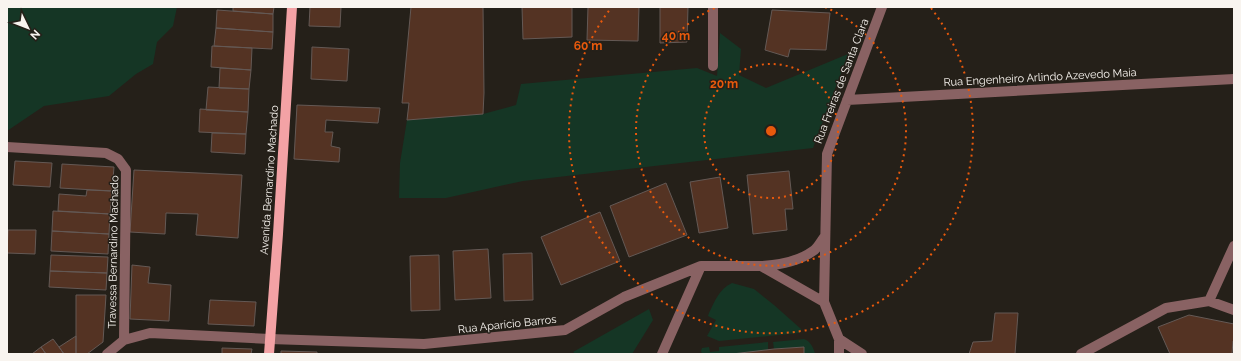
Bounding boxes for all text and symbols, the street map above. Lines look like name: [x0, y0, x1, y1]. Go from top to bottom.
north arrow: [8, 8, 48, 48]
street label: Rua Freiras de Santa Clara: [812, 17, 871, 146]
text: N: [27, 27, 43, 42]
text: 40 m: [662, 29, 690, 43]
text: 60 m: [574, 39, 602, 53]
street label: Rua Engenheiro Arlindo Azevedo Maia: [943, 66, 1137, 89]
text: 20 m: [710, 77, 738, 91]
street label: Avenida Bernardino Machado: [258, 104, 281, 255]
centre of rings: [764, 124, 778, 138]
street label: Travessa Bernardino Machado: [106, 175, 121, 329]
street label: Rua Aparício Barros: [457, 313, 557, 336]

